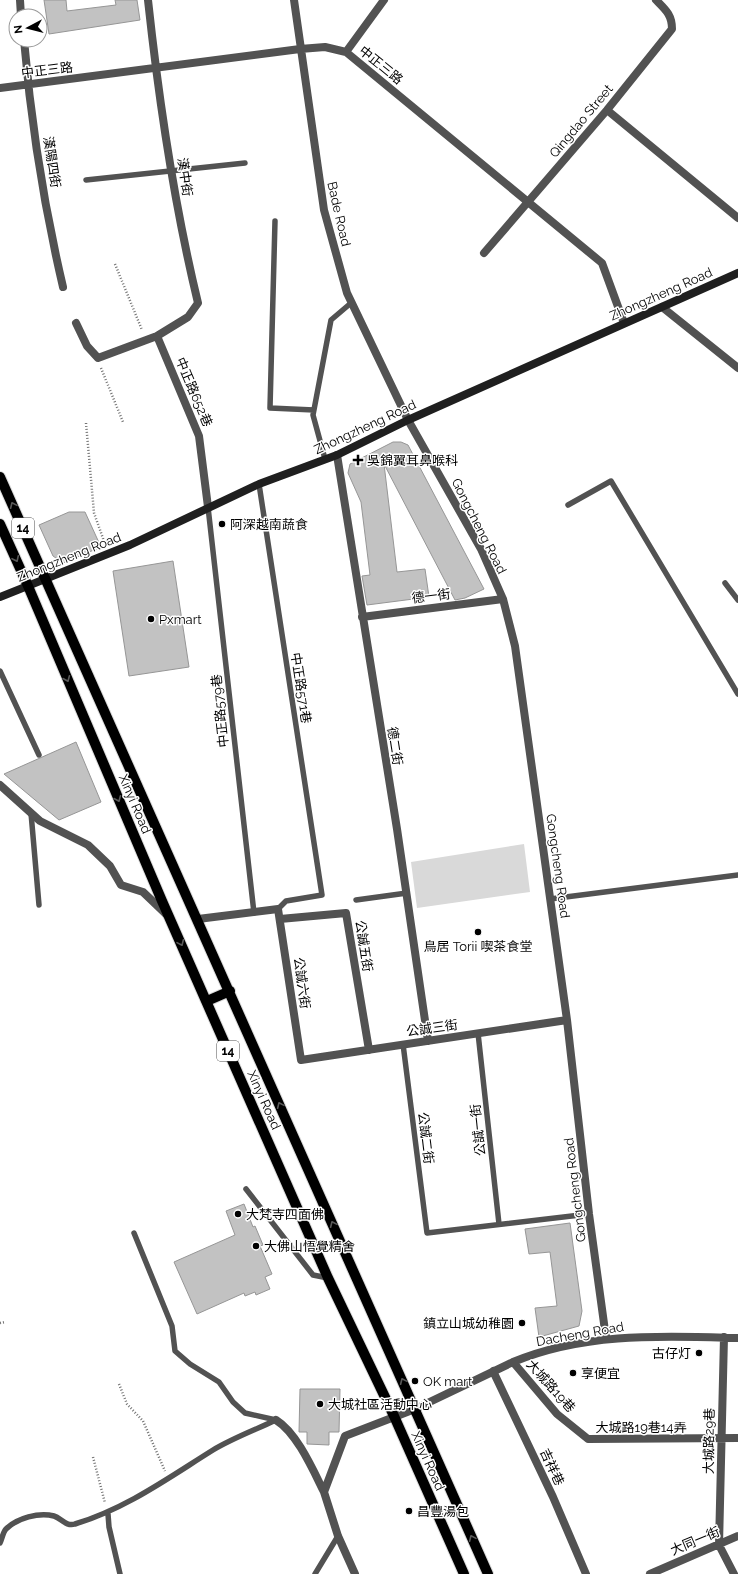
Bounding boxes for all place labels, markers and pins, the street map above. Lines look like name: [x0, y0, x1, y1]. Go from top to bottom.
place label: 吳錦翼耳鼻喉科: [367, 453, 458, 468]
marker: 吳錦翼耳鼻喉科: [352, 454, 364, 466]
place label: 阿深越南蔬食: [230, 517, 308, 532]
marker: 阿深越南蔬食: [217, 519, 227, 529]
place label: Pxmart: [159, 612, 202, 627]
marker: Pxmart: [146, 614, 156, 624]
marker: 鳥居 Torii 喫茶食堂: [473, 927, 483, 937]
place label: 鳥居 Torii 喫茶食堂: [423, 939, 533, 954]
place label: 大梵寺四面佛: [246, 1207, 324, 1222]
marker: 大梵寺四面佛: [233, 1209, 243, 1219]
place label: 大佛山悟覺精舍: [264, 1239, 355, 1254]
marker: 大佛山悟覺精舍: [251, 1241, 261, 1251]
place label: 鎮立山城幼稚園: [423, 1316, 514, 1331]
marker: 鎮立山城幼稚園: [517, 1318, 527, 1328]
place label: 古仔灯: [652, 1346, 691, 1361]
marker: 古仔灯: [694, 1348, 704, 1358]
place label: 享便宜: [581, 1366, 620, 1381]
marker: 享便宜: [568, 1368, 578, 1378]
place label: OK mart: [423, 1374, 473, 1389]
marker: OK mart: [410, 1376, 420, 1386]
place label: 大城社區活動中心: [328, 1397, 432, 1412]
marker: 大城社區活動中心: [315, 1399, 325, 1409]
place label: 昌豐湯包: [417, 1504, 469, 1519]
marker: 昌豐湯包: [404, 1506, 414, 1516]

